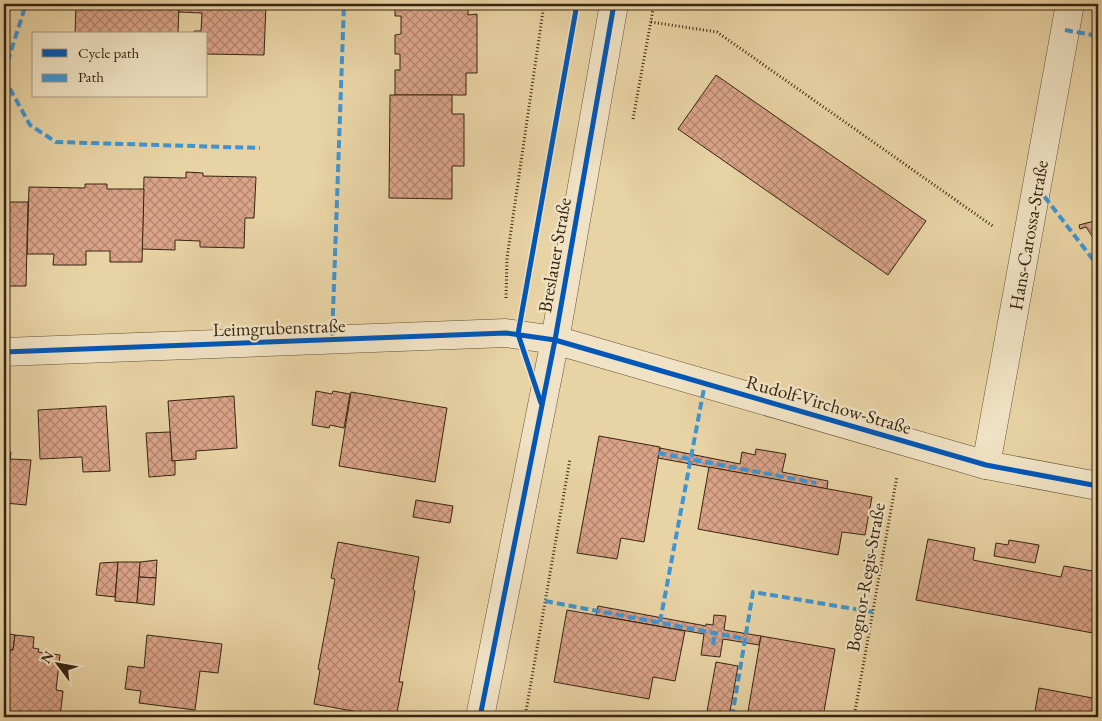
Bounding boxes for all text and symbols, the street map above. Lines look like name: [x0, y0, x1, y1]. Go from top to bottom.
legend: [32, 32, 208, 98]
text: Cycle path: [78, 43, 140, 62]
text: Path: [78, 67, 104, 86]
street label: Hans-Carossa-Straße: [1003, 158, 1054, 312]
street label: Breslauer Straße: [532, 196, 577, 315]
street label: Leimgrubenstraße: [212, 313, 346, 342]
street label: Rudolf-Virchow-Straße: [743, 369, 914, 440]
street label: Bognor-Regis-Straße: [840, 501, 891, 653]
north arrow: [32, 638, 82, 688]
text: N: [36, 647, 58, 667]

